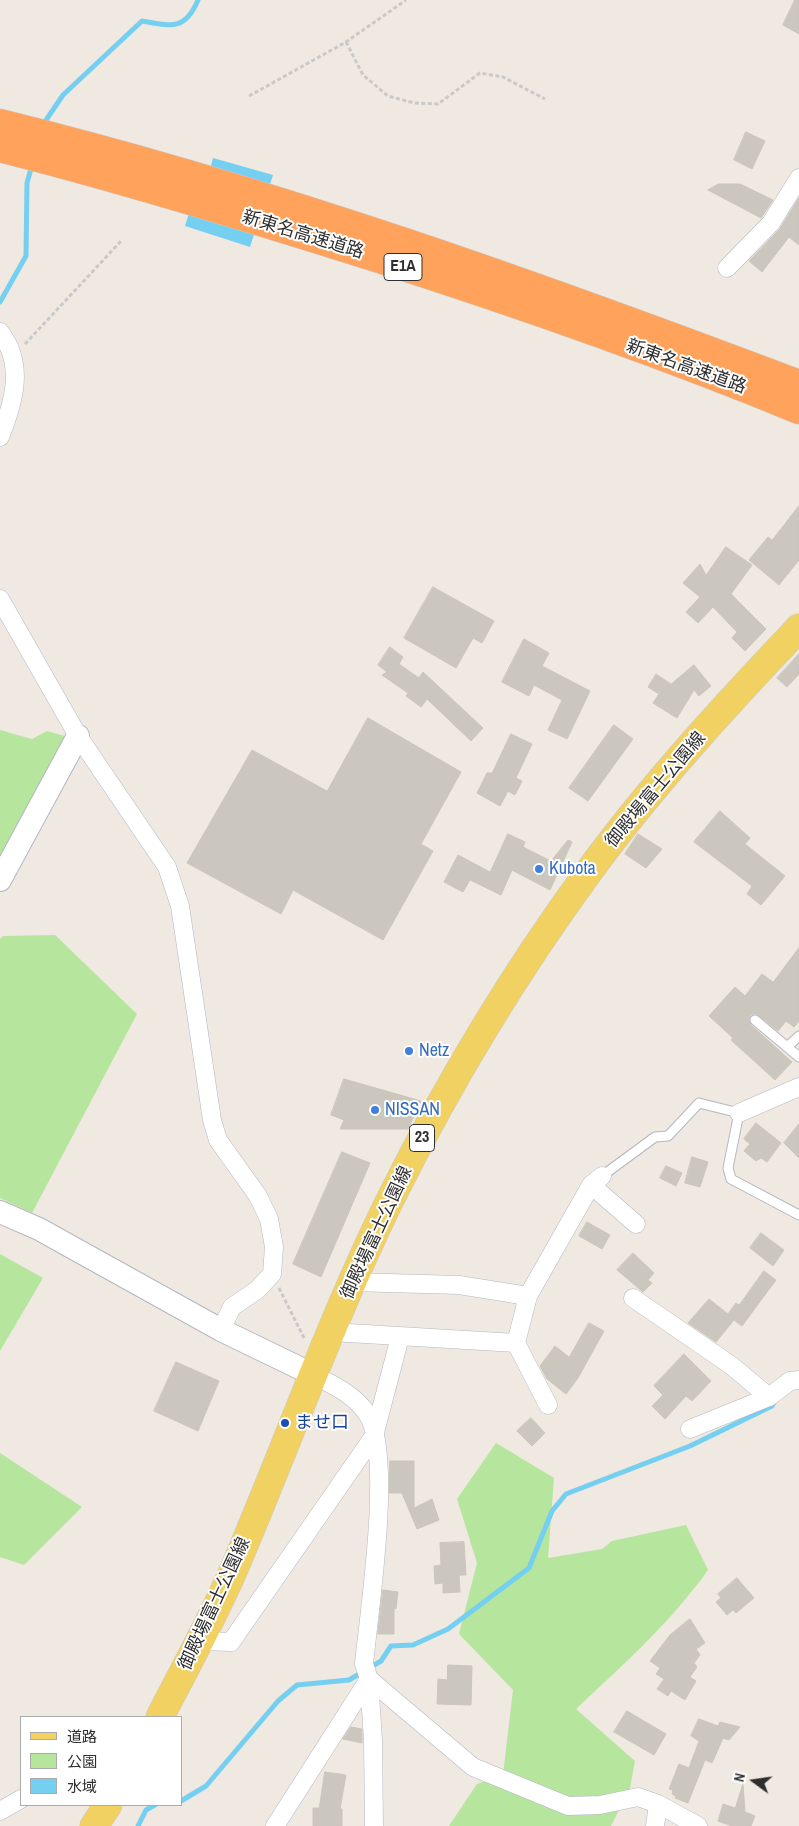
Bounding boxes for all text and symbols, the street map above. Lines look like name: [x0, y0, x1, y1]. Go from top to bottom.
street label: 新東名高速道路: [240, 206, 366, 264]
road number: E1A: [384, 253, 422, 280]
street label: 新東名高速道路: [623, 335, 749, 399]
street label: 御殿場富士公園線: [601, 728, 711, 852]
place label: Kubota: [549, 858, 596, 880]
marker: Kubota: [533, 863, 545, 875]
place label: Netz: [419, 1040, 449, 1062]
marker: Netz: [403, 1045, 415, 1057]
place label: NISSAN: [385, 1099, 440, 1121]
marker: NISSAN: [369, 1104, 381, 1116]
road number: 23: [410, 1124, 434, 1152]
street label: 御殿場富士公園線: [337, 1163, 417, 1303]
place label: ませ口: [295, 1412, 349, 1434]
marker: ませ口: [279, 1417, 291, 1429]
street label: 御殿場富士公園線: [175, 1534, 255, 1674]
legend: [20, 1716, 182, 1806]
text: 道路: [67, 1726, 97, 1747]
text: 公園: [67, 1751, 97, 1772]
north arrow: [729, 1756, 779, 1806]
text: N: [730, 1771, 749, 1784]
text: 水域: [67, 1776, 97, 1797]

